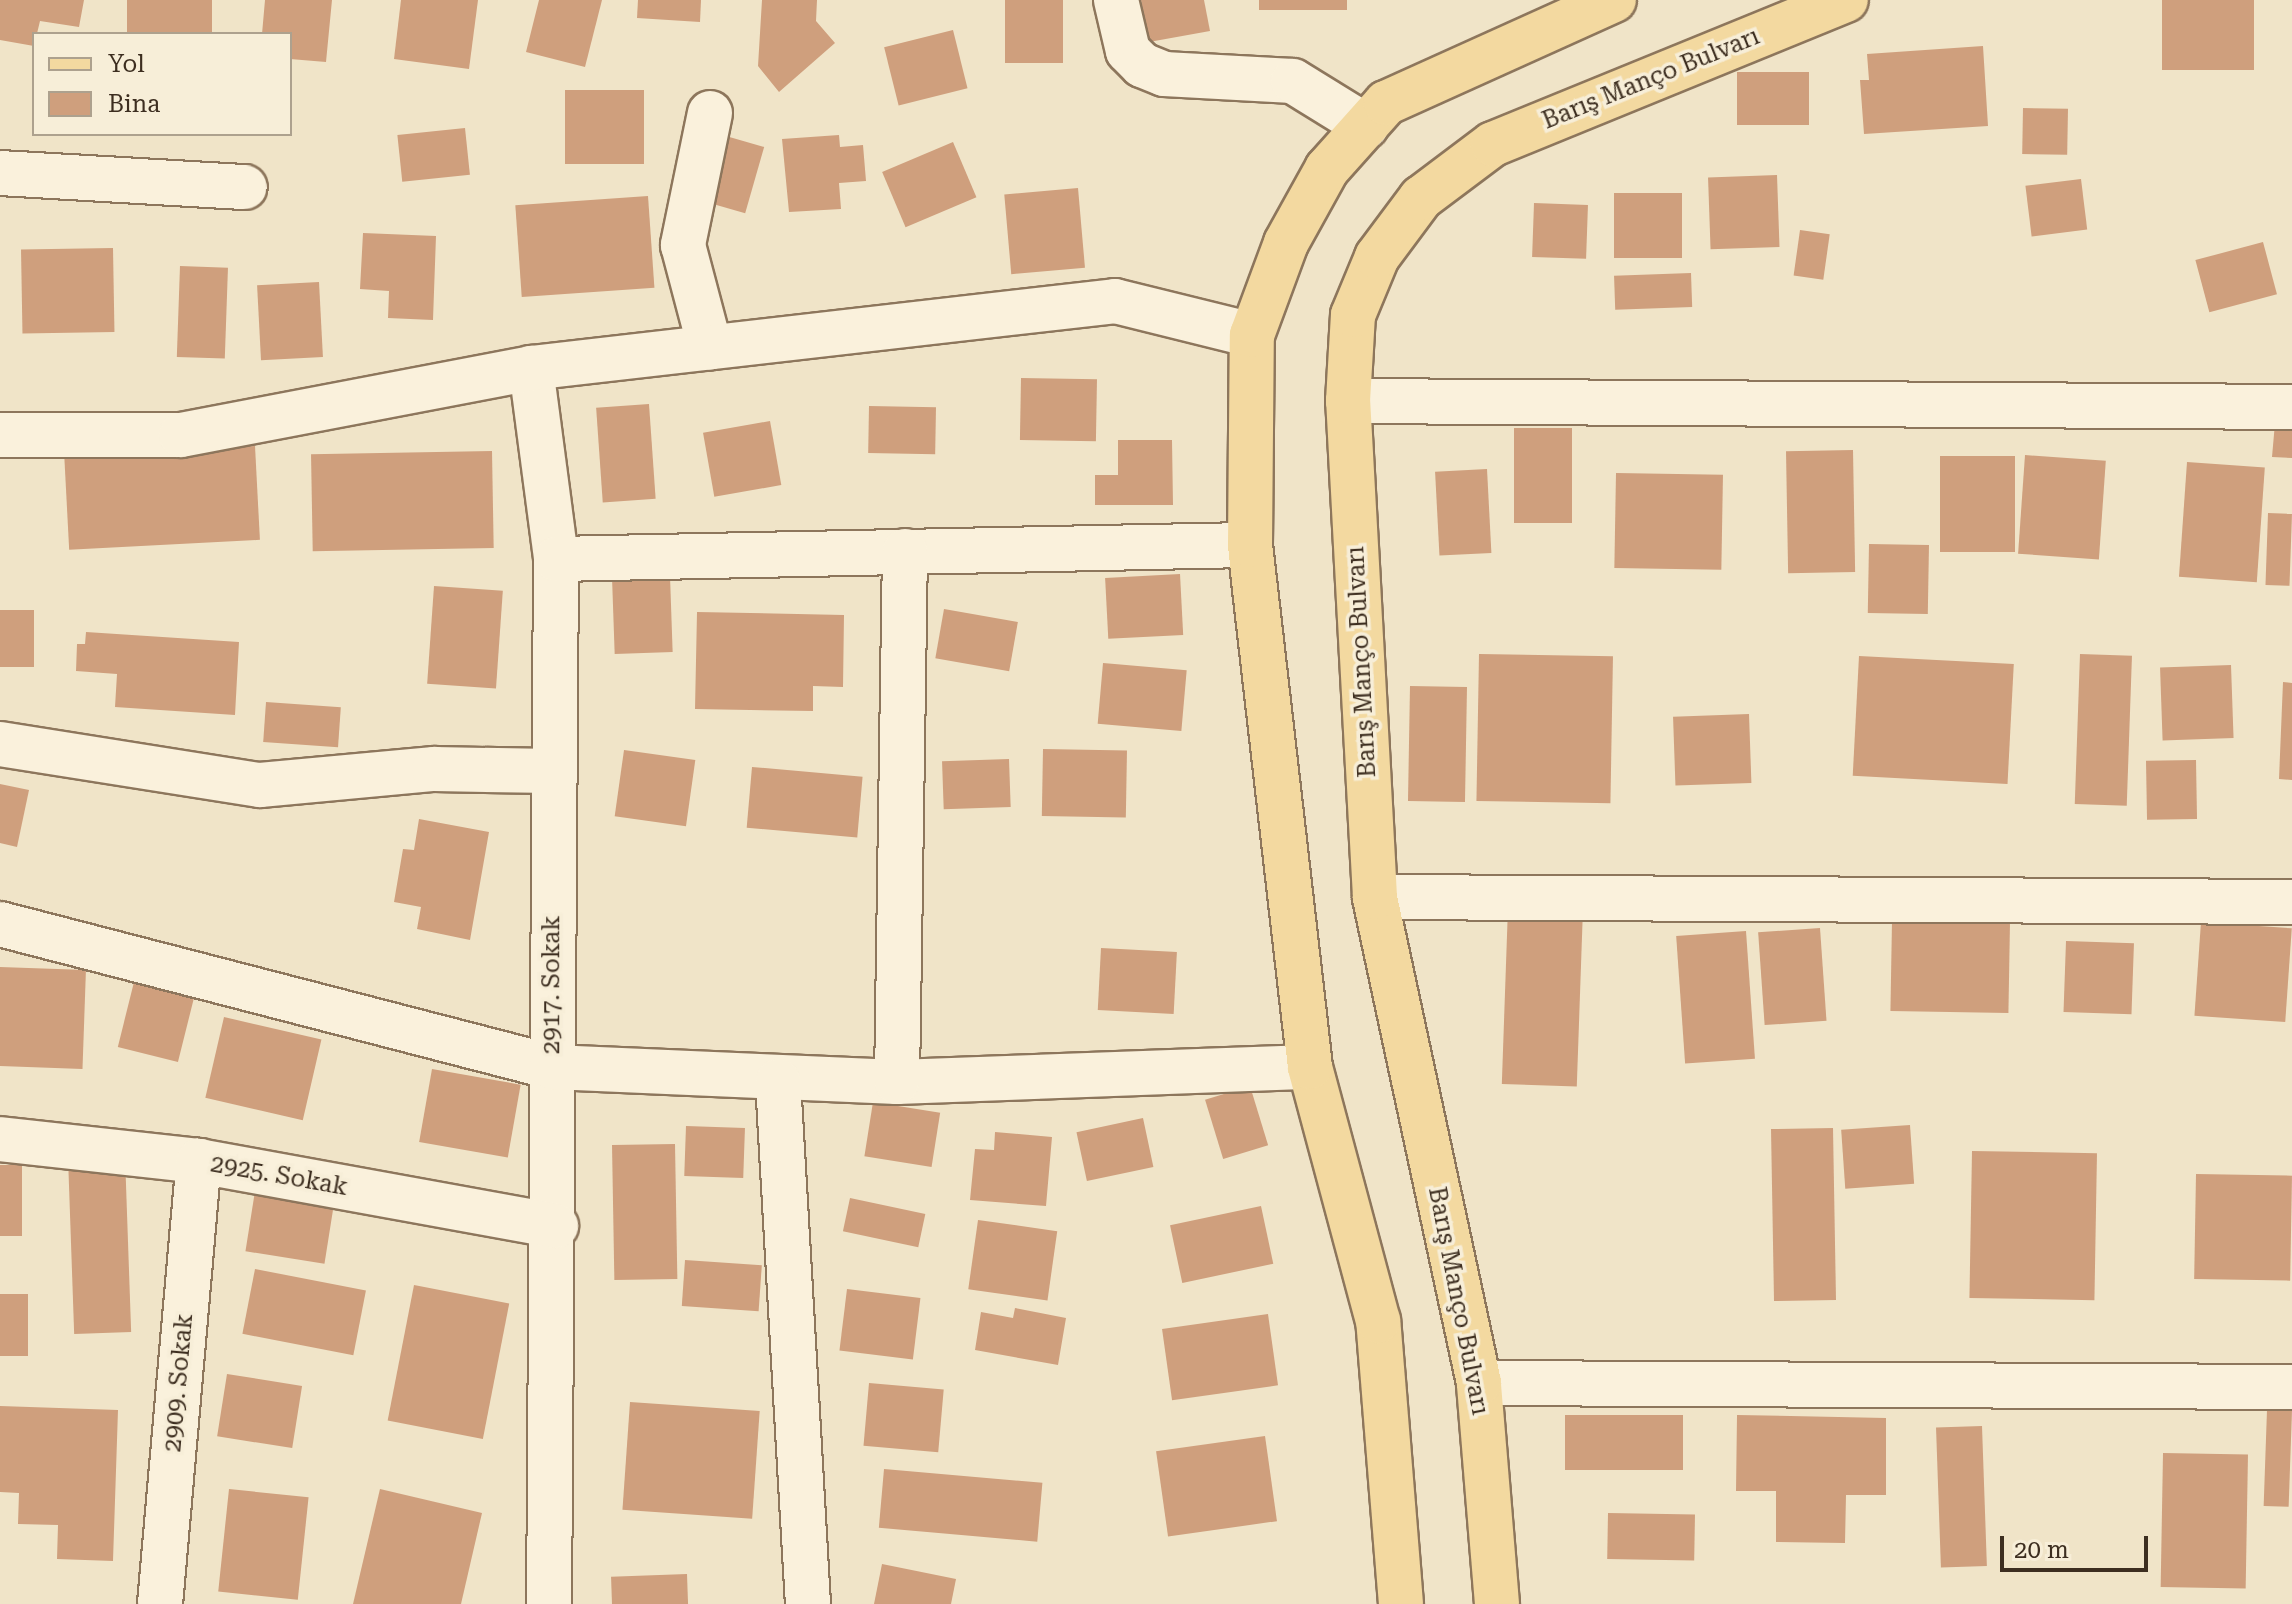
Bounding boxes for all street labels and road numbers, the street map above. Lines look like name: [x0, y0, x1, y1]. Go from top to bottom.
street label: Barış Manço Bulvarı: [1538, 22, 1764, 136]
street label: Barış Manço Bulvarı: [1342, 546, 1382, 778]
street label: 2917. Sokak: [538, 916, 566, 1054]
street label: 2925. Sokak: [208, 1150, 350, 1202]
street label: Barış Manço Bulvarı: [1422, 1185, 1494, 1417]
street label: 2909. Sokak: [159, 1313, 199, 1453]

